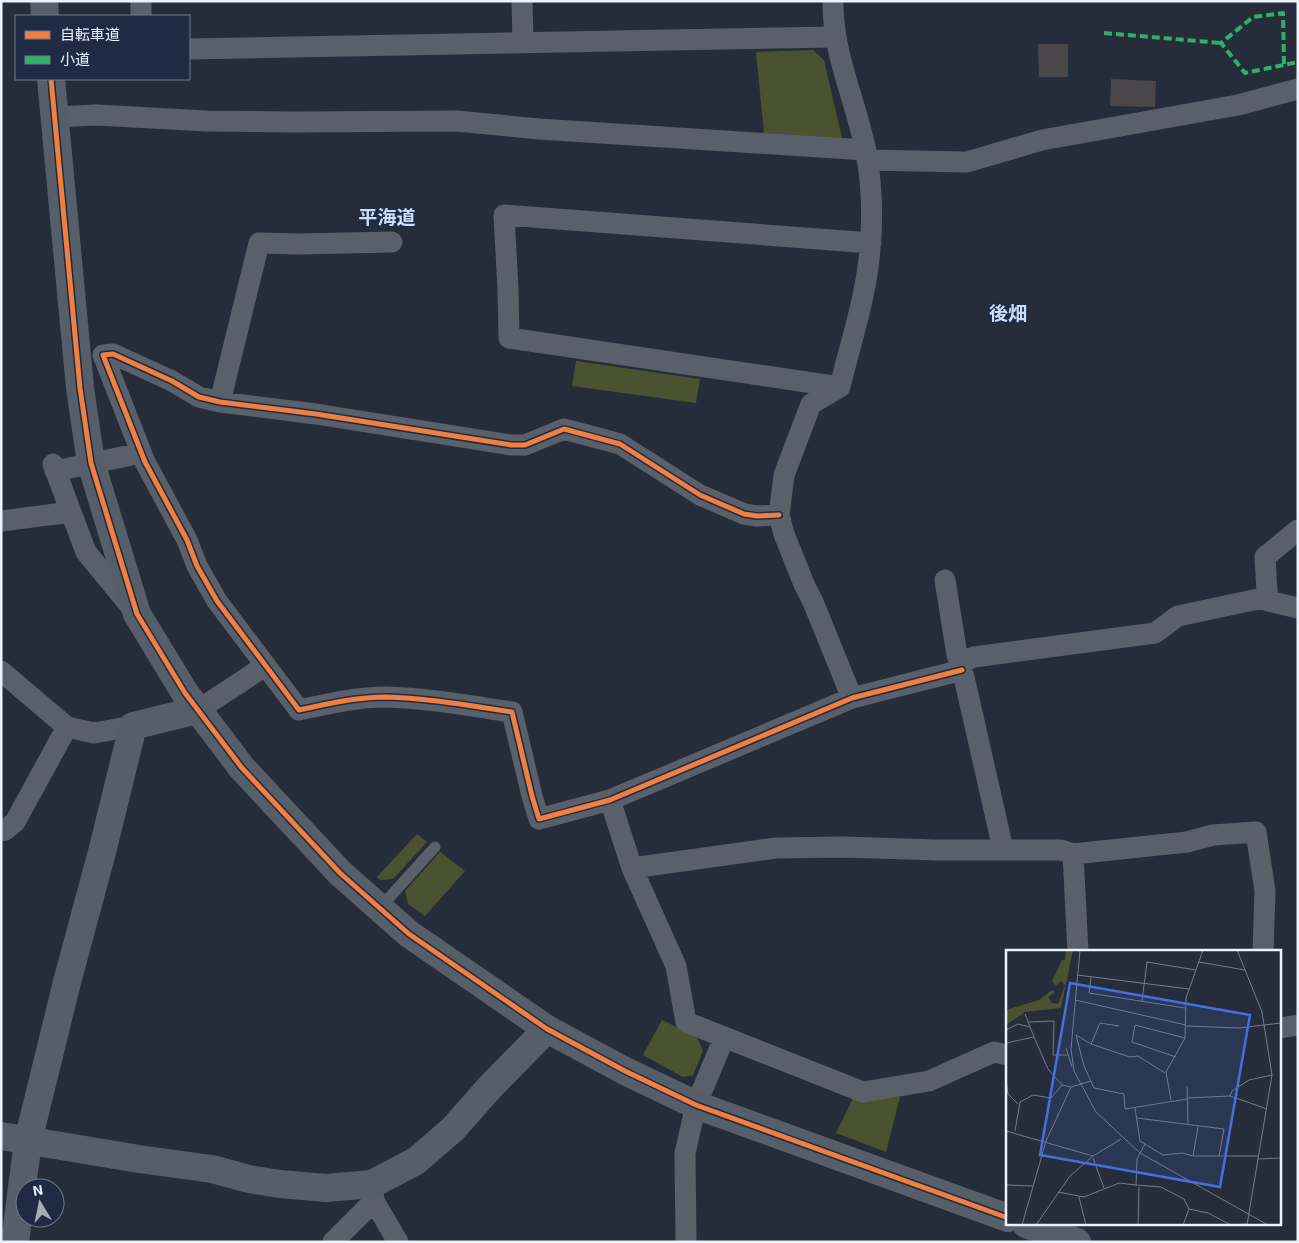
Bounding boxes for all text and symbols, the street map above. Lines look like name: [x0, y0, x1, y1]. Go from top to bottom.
legend: [15, 15, 190, 80]
text: 自転車道: [60, 25, 120, 43]
text: 小道: [60, 50, 90, 68]
district label: 平海道: [358, 205, 416, 228]
district label: 後畑: [989, 301, 1027, 324]
inset map: [1006, 950, 1282, 1226]
north arrow: [15, 1178, 65, 1228]
text: N: [31, 1180, 44, 1199]

